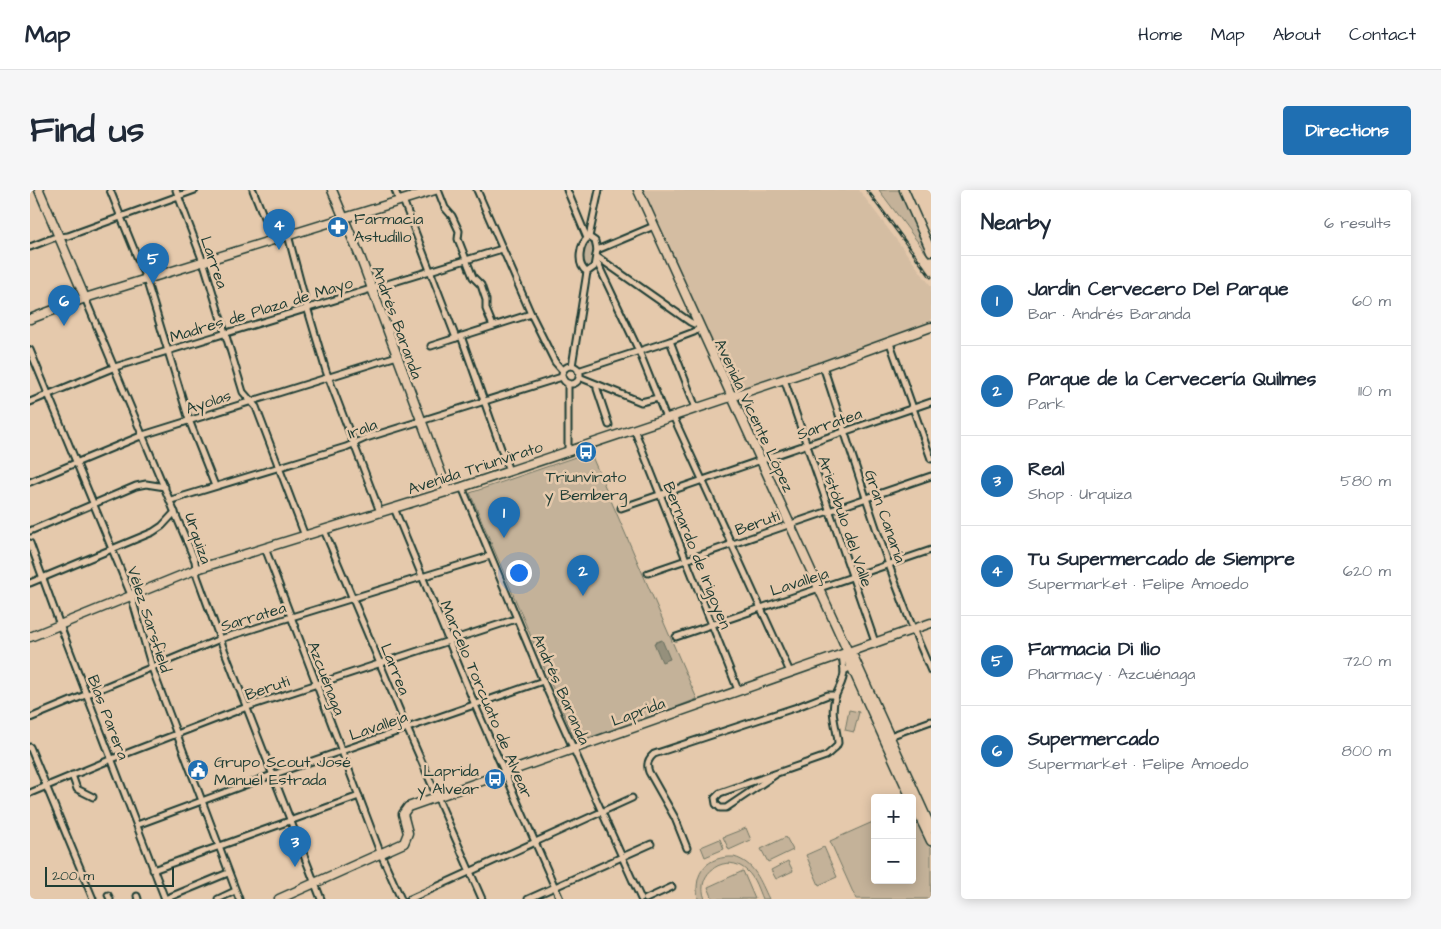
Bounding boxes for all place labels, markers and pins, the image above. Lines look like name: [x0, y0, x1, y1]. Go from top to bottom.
place label: Farmacia Astudillo: [354, 208, 423, 248]
pin: 4: [263, 209, 295, 250]
pharmacy icon: Farmacia Astudillo: [326, 215, 350, 239]
pin: 5: [137, 243, 169, 284]
pin: 6: [48, 285, 80, 326]
bus stop icon: Triunvirato y Bemberg: [574, 440, 598, 464]
place label: Triunvirato y Bemberg: [545, 466, 627, 507]
pin: 1: [488, 497, 520, 538]
pin: 2: [567, 555, 599, 596]
place label: Grupo Scout José Manuel Estrada: [214, 751, 351, 791]
public building icon: Grupo Scout José Manuel Estrada: [186, 758, 210, 782]
place label: Laprida y Alvear: [417, 760, 479, 801]
bus stop icon: Laprida y Alvear: [483, 767, 507, 791]
pin: 3: [279, 826, 311, 867]

